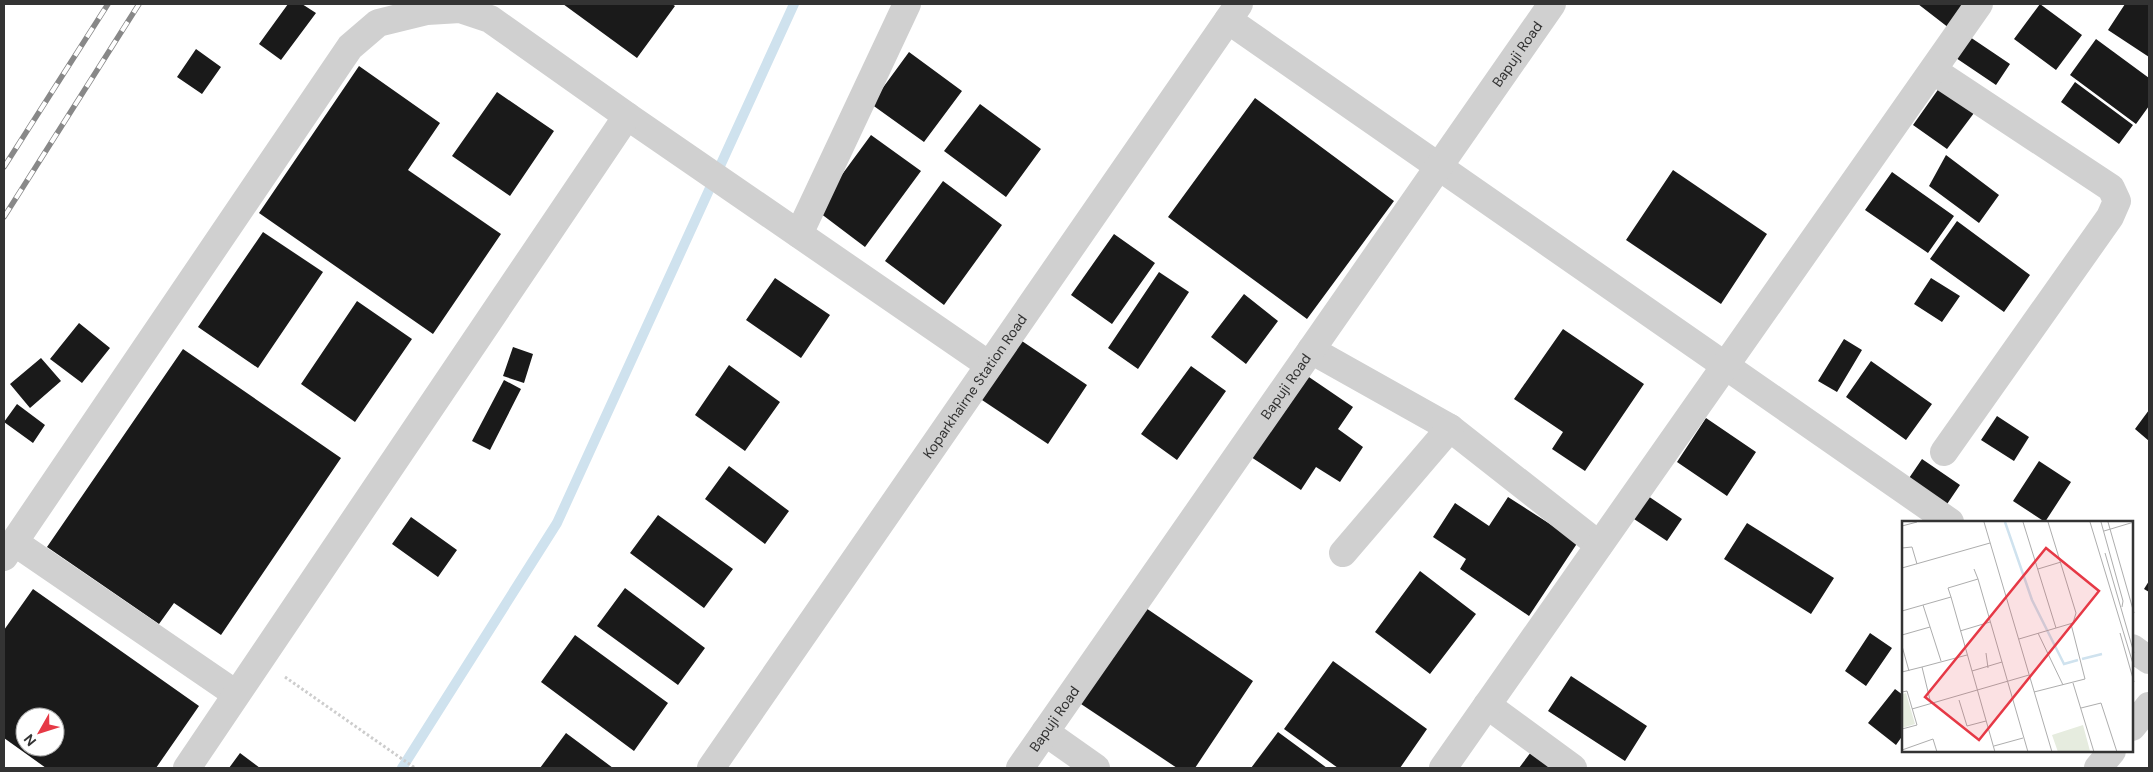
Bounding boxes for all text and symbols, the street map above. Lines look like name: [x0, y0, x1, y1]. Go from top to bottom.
street label: Bapuji Road: [1488, 18, 1546, 90]
street label: Koparkhairne Station Road: [919, 311, 1031, 462]
street label: Bapuji Road: [1257, 350, 1315, 423]
inset map: [1902, 521, 2133, 752]
street label: Bapuji Road: [1025, 682, 1083, 755]
north arrow: [15, 707, 65, 757]
text: N: [20, 731, 40, 750]

